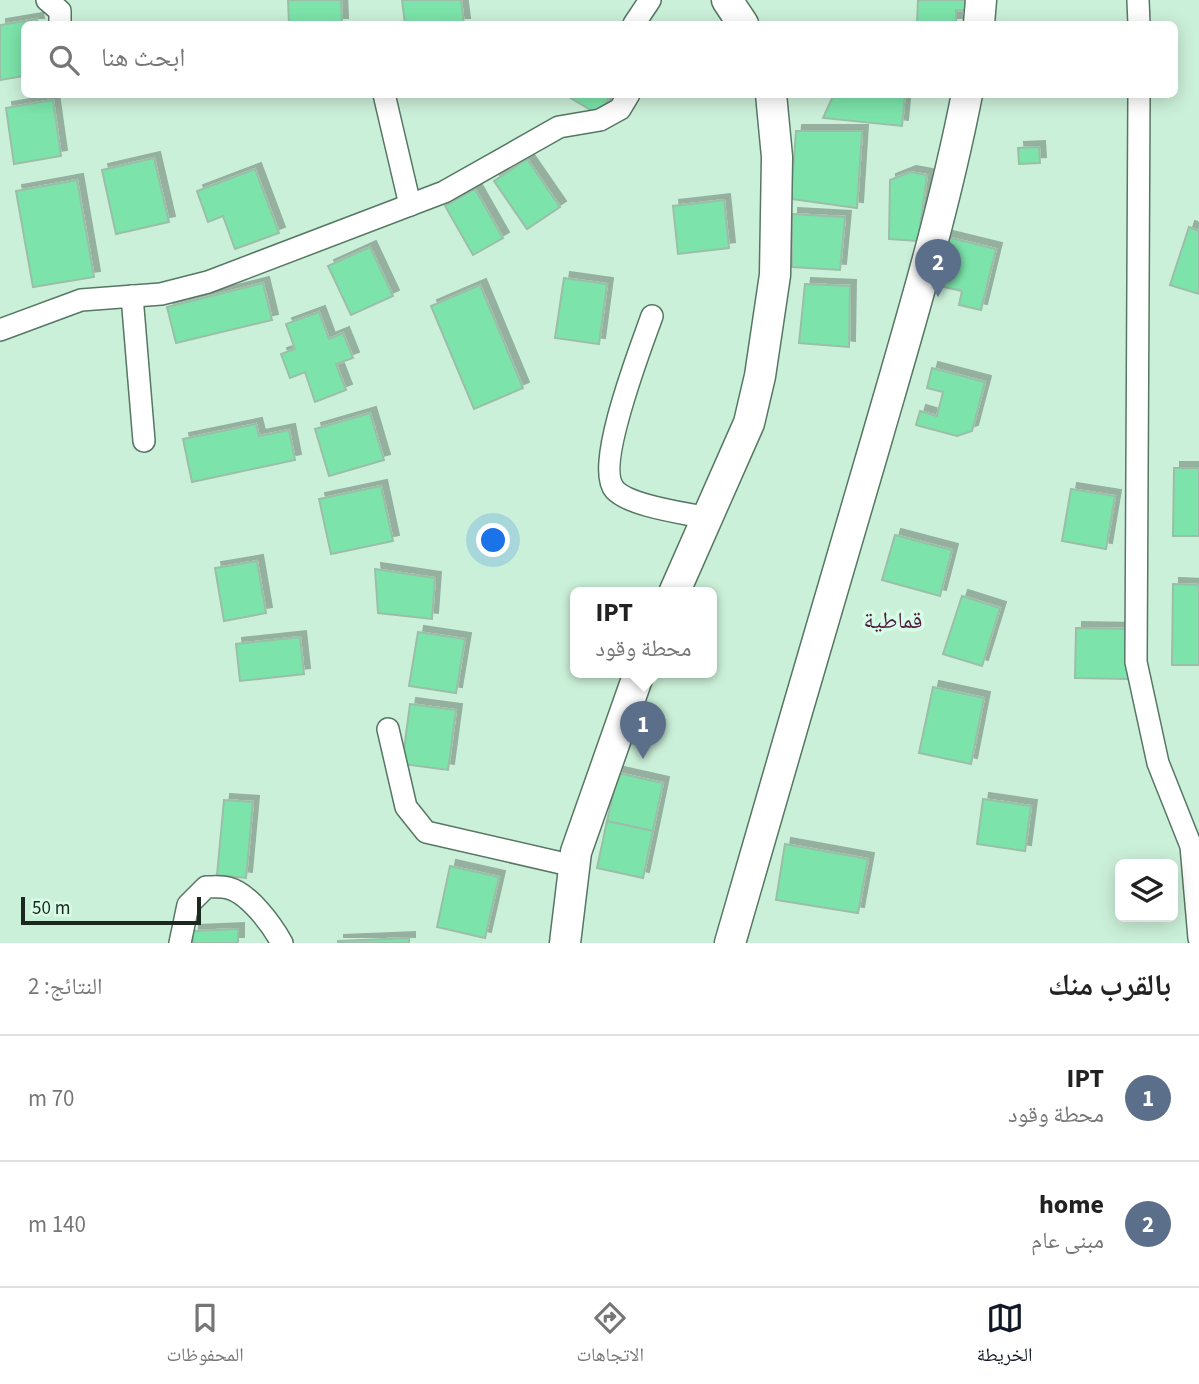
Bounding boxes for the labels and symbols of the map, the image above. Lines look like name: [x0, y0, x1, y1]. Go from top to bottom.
pin: 2: [915, 239, 961, 297]
your location: [476, 523, 510, 557]
district label: قماطية: [864, 604, 922, 637]
pin: 1: [620, 701, 666, 759]
scale bar: [21, 894, 201, 926]

